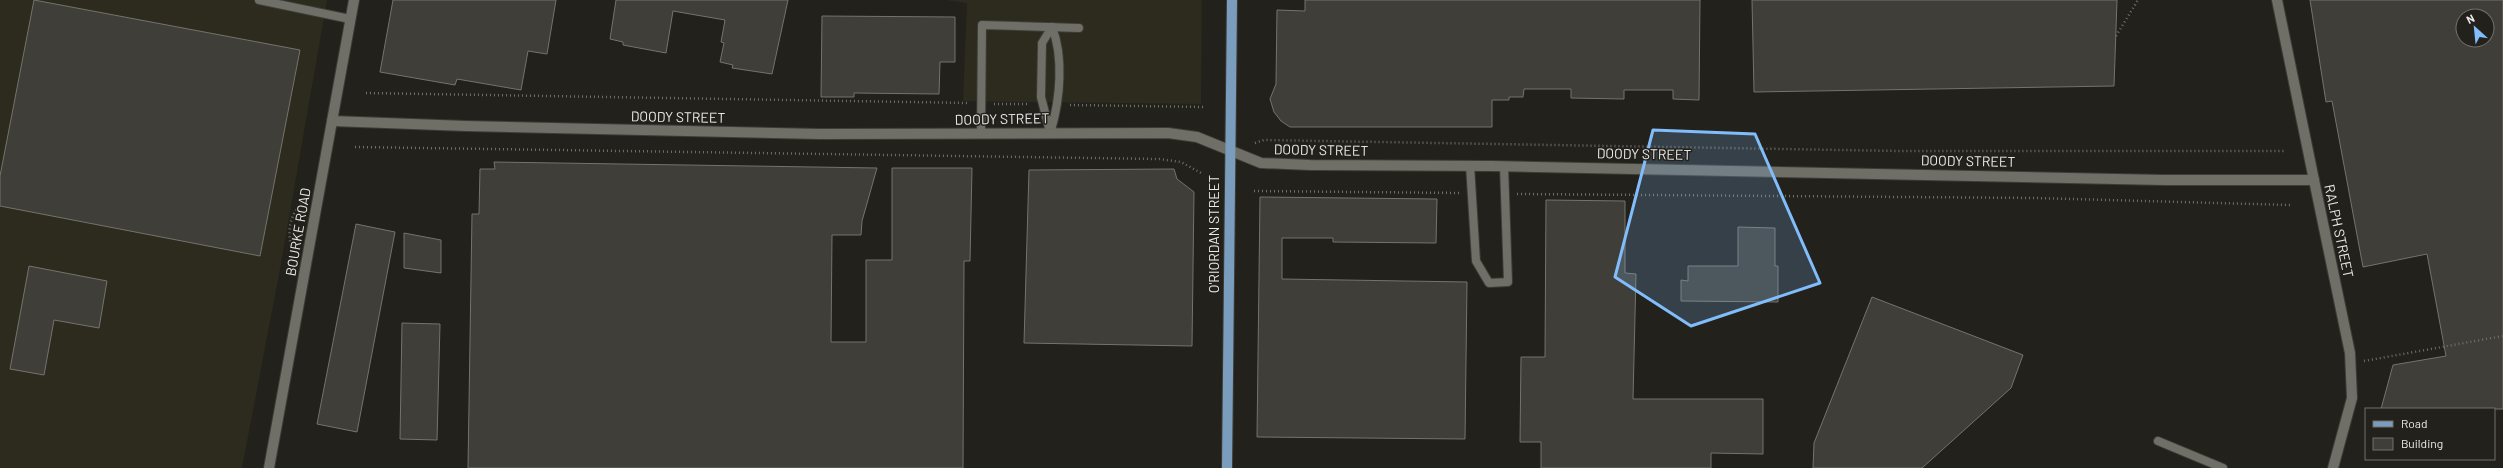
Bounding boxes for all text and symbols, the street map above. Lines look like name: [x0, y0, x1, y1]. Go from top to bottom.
north arrow: [2455, 8, 2495, 48]
text: N: [2464, 11, 2476, 26]
street label: DOODY STREET: [631, 107, 725, 126]
street label: DOODY STREET: [955, 109, 1049, 128]
street label: DOODY STREET: [1274, 140, 1368, 159]
street label: DOODY STREET: [1597, 144, 1691, 163]
street label: DOODY STREET: [1921, 151, 2015, 170]
street label: O'RIORDAN STREET: [1205, 175, 1222, 293]
street label: RALPH STREET: [2321, 183, 2358, 279]
street label: BOURKE ROAD: [281, 186, 314, 277]
legend: [2365, 408, 2495, 460]
text: Road: [2401, 416, 2428, 430]
text: Building: [2401, 436, 2443, 450]

